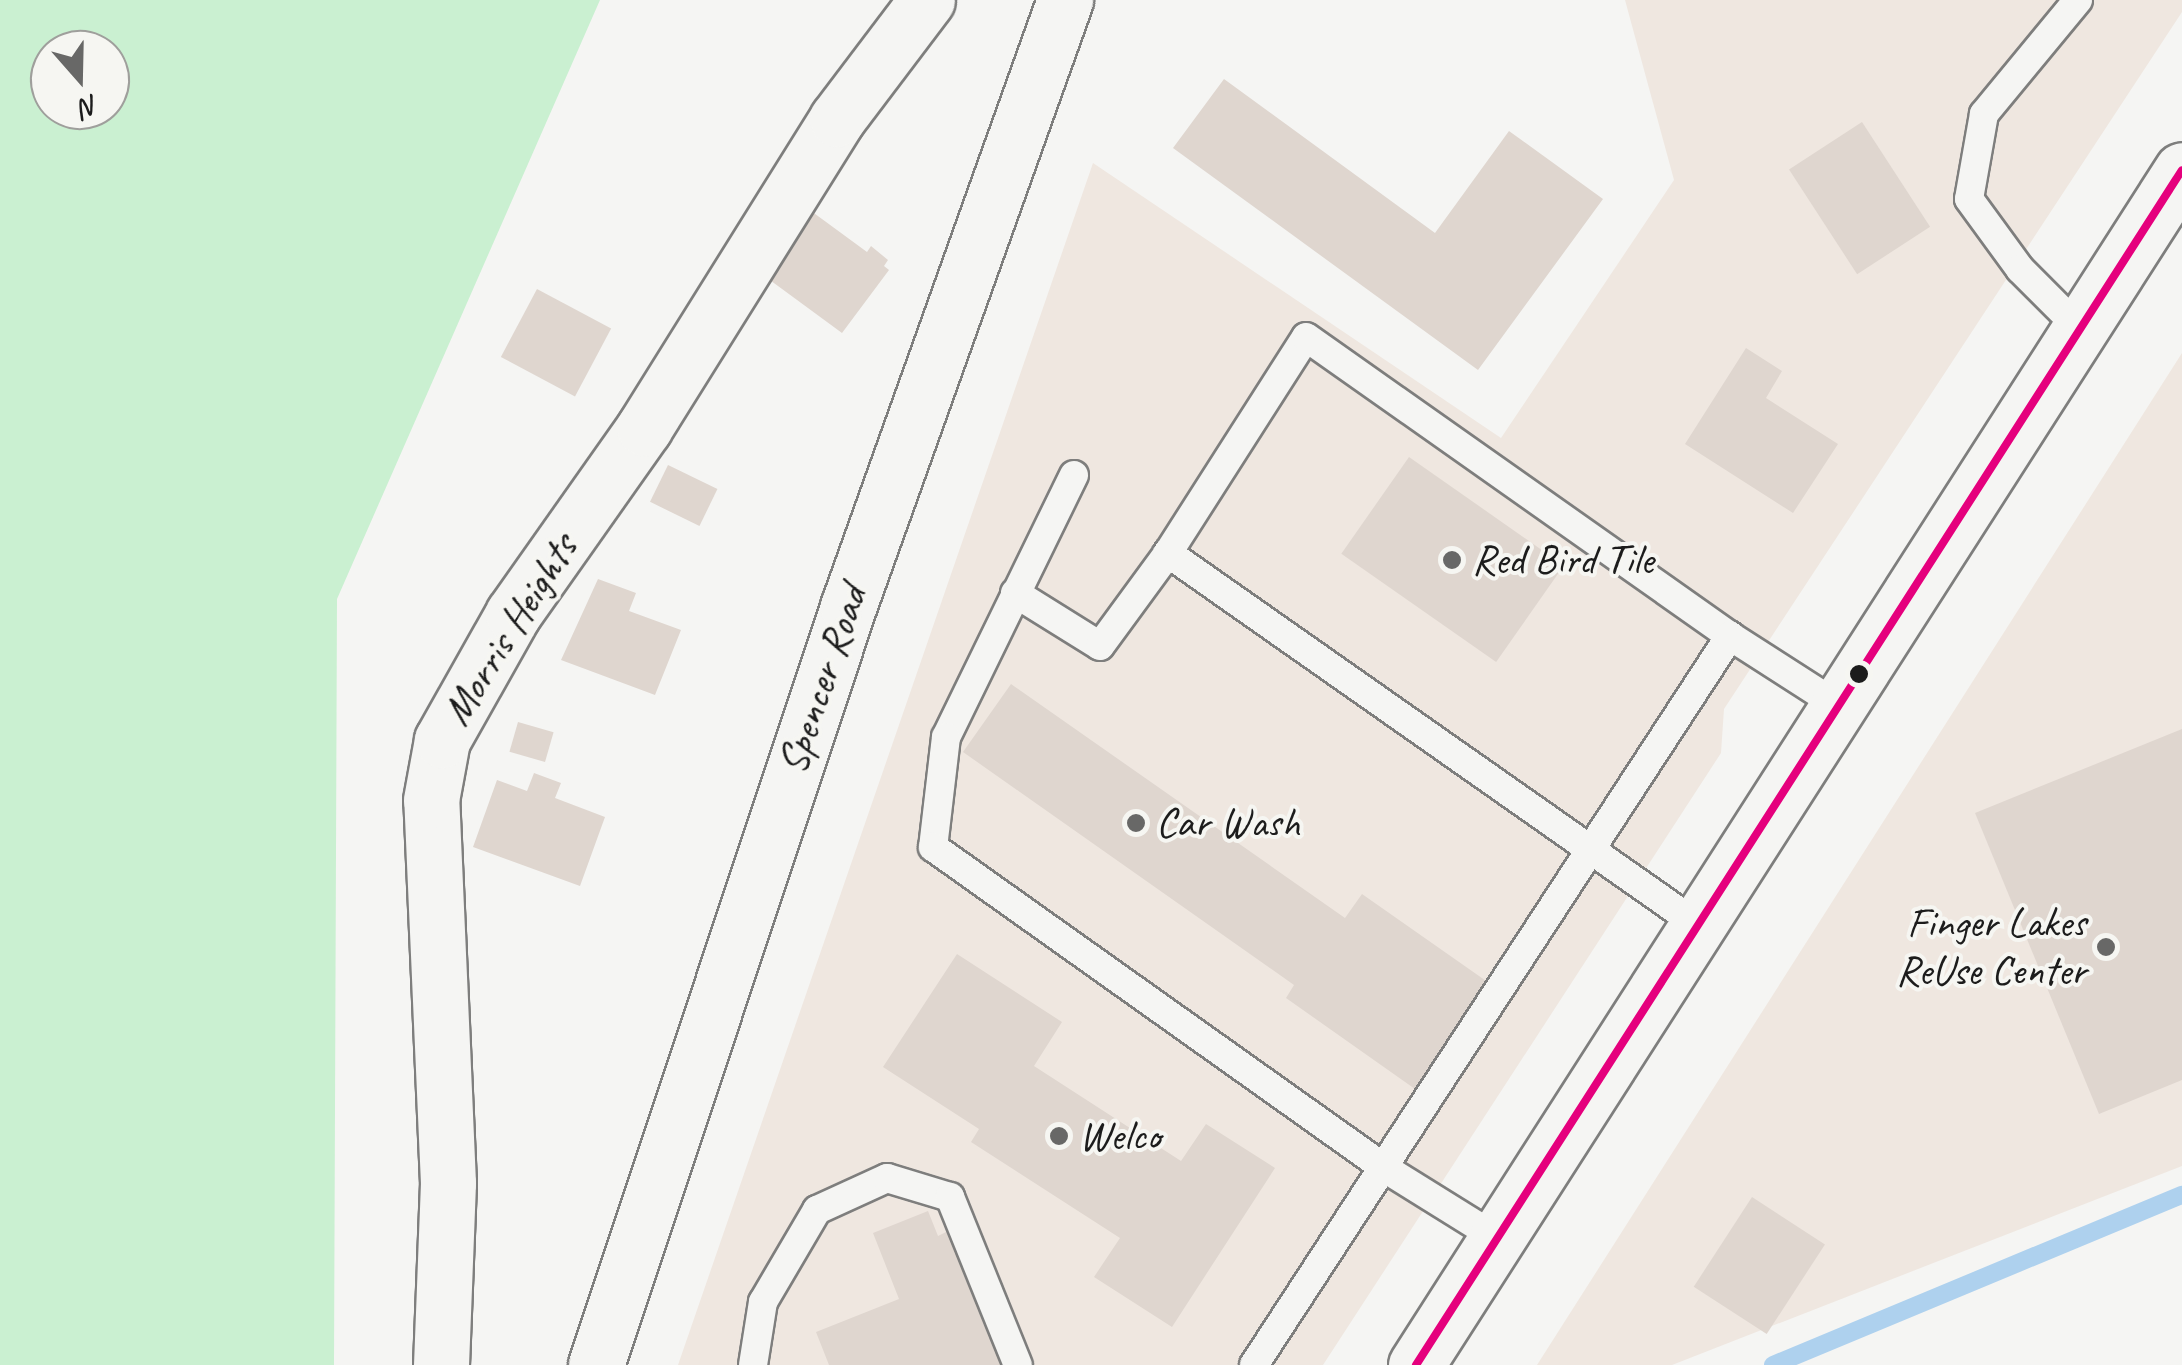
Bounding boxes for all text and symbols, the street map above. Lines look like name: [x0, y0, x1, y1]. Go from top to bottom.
north arrow: [30, 30, 130, 130]
text: N: [76, 87, 104, 126]
street label: Morris Heights: [432, 525, 588, 735]
place label: Red Bird Tile: [1472, 535, 1654, 585]
marker: Red Bird Tile: [1441, 549, 1463, 571]
street label: Spencer Road: [768, 580, 878, 780]
unlabelled marker: [1849, 664, 1869, 684]
place label: Car Wash: [1156, 798, 1301, 848]
marker: Car Wash: [1125, 812, 1147, 834]
place label: Finger Lakes ReUse Center: [1896, 898, 2086, 996]
marker: Finger Lakes ReUse Center: [2095, 936, 2117, 958]
place label: Welco: [1079, 1111, 1160, 1161]
marker: Welco: [1048, 1125, 1070, 1147]

